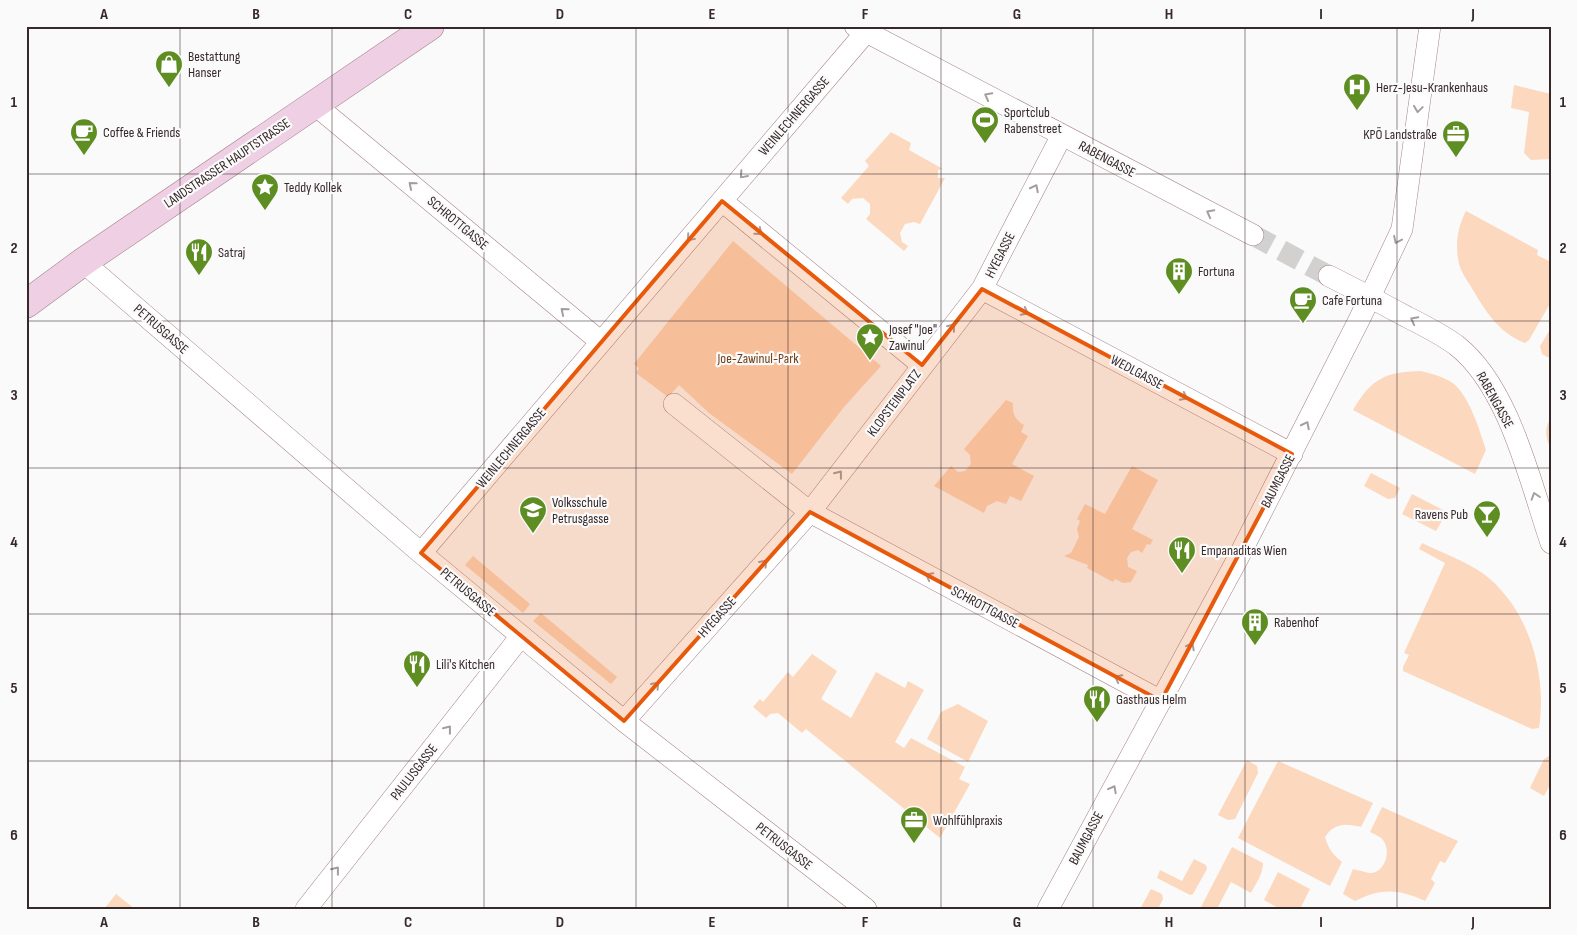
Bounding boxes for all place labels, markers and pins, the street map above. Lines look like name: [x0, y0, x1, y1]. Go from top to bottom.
place label: Bestattung Hanser: [188, 48, 241, 81]
shop icon: Bestattung Hanser: [154, 49, 184, 88]
hospital icon: Herz-Jesu-Krankenhaus: [1342, 72, 1372, 111]
place label: Herz-Jesu-Krankenhaus: [1376, 79, 1488, 96]
place label: Sportclub Rabenstreet: [1004, 104, 1062, 137]
sports icon: Sportclub Rabenstreet: [970, 105, 1000, 144]
cafe icon: Coffee & Friends: [69, 117, 99, 156]
office icon: KPÖ Landstraße: [1441, 119, 1471, 158]
place label: Coffee & Friends: [103, 124, 180, 141]
place label: KPÖ Landstraße: [1363, 126, 1437, 143]
place icon: Teddy Kollek: [250, 172, 280, 211]
place label: Teddy Kollek: [284, 179, 342, 196]
restaurant icon: Satraj: [184, 237, 214, 276]
place label: Satraj: [218, 244, 245, 261]
building icon: Fortuna: [1164, 256, 1194, 295]
place label: Fortuna: [1198, 263, 1235, 280]
cafe icon: Cafe Fortuna: [1288, 285, 1318, 324]
place label: Cafe Fortuna: [1322, 292, 1382, 309]
place label: Josef "Joe" Zawinul: [888, 321, 937, 354]
place icon: Josef "Joe" Zawinul: [855, 322, 885, 361]
place label: Volksschule Petrusgasse: [552, 494, 609, 527]
school or university icon: Volksschule Petrusgasse: [518, 495, 548, 534]
bar icon: Ravens Pub: [1472, 499, 1502, 538]
place label: Ravens Pub: [1415, 506, 1468, 523]
restaurant icon: Empanaditas Wien: [1167, 535, 1197, 574]
place label: Empanaditas Wien: [1201, 542, 1287, 559]
building icon: Rabenhof: [1240, 607, 1270, 646]
place label: Rabenhof: [1274, 614, 1320, 631]
restaurant icon: Lili's Kitchen: [402, 649, 432, 688]
place label: Lili's Kitchen: [436, 656, 495, 673]
restaurant icon: Gasthaus Helm: [1082, 684, 1112, 723]
place label: Gasthaus Helm: [1116, 691, 1186, 708]
office icon: Wohlfühlpraxis: [899, 805, 929, 844]
place label: Wohlfühlpraxis: [933, 812, 1003, 829]

